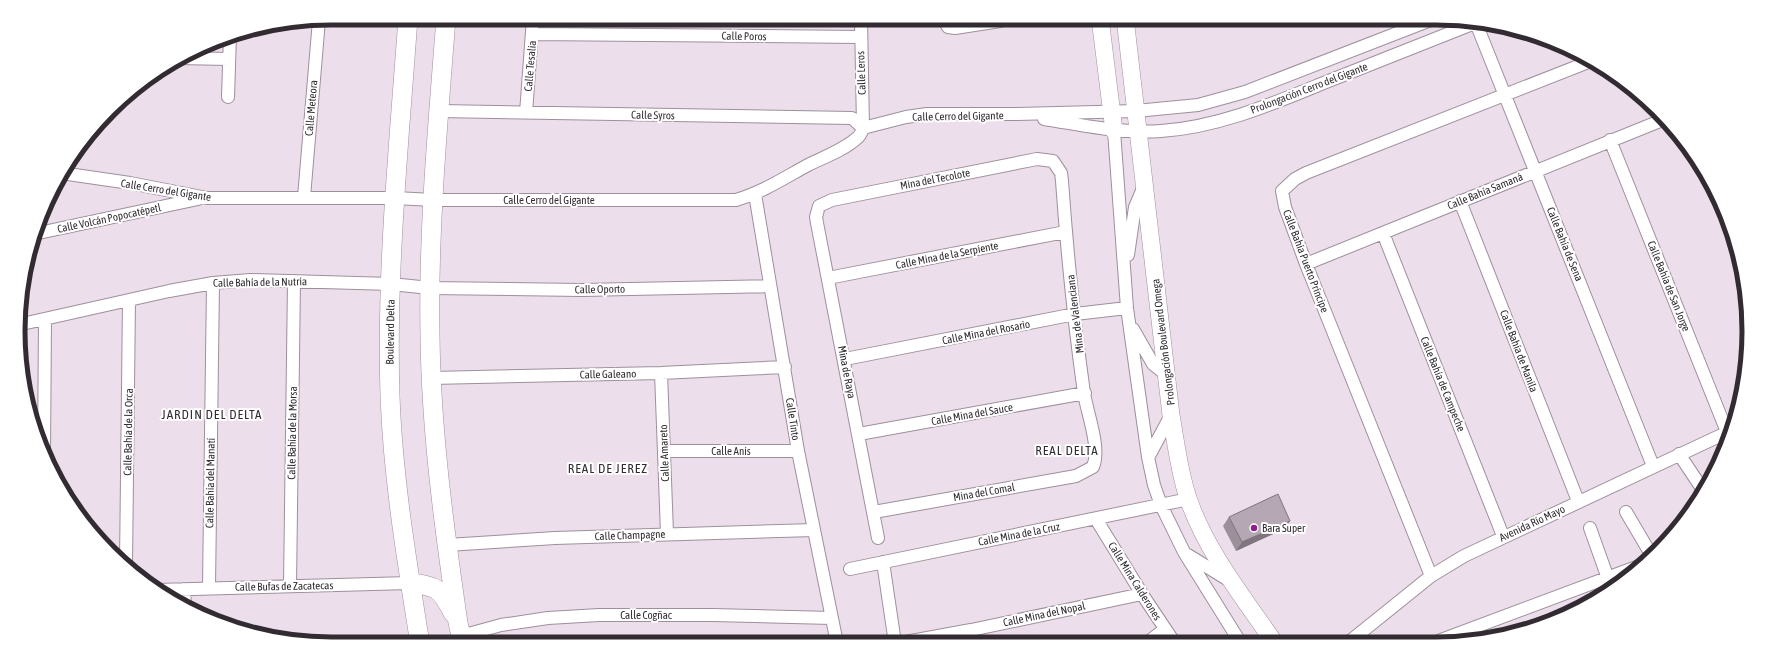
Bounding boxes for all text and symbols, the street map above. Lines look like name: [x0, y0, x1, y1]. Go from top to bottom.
street label: Calle Poros: [721, 30, 767, 42]
street label: Calle Tesalia: [522, 40, 538, 92]
street label: Calle Leros: [854, 51, 868, 95]
street label: Prolongación Cerro del Gigante: [1249, 60, 1369, 116]
street label: Calle Meteora: [303, 80, 319, 136]
street label: Calle Syros: [631, 109, 675, 121]
street label: Calle Cerro del Gigante: [912, 109, 1004, 123]
street label: Mina del Tecolote: [899, 166, 971, 192]
street label: Calle Bahía Samaná: [1446, 170, 1524, 212]
street label: Calle Cerro del Gigante: [120, 177, 212, 203]
street label: Calle Cerro del Gigante: [503, 194, 595, 206]
street label: Calle Volcán Popocatépetl: [56, 201, 162, 235]
street label: Calle Bahía de Sena: [1545, 205, 1585, 283]
street label: Calle Bahía Puerto Príncipe: [1281, 208, 1331, 314]
street label: Calle Mina de la Serpiente: [895, 239, 999, 271]
street label: Calle Bahía de San Jorge: [1645, 239, 1693, 333]
street label: Mina de Valenciana: [1064, 274, 1086, 354]
street label: Calle Bahía de la Nutria: [213, 275, 307, 289]
street label: Prolongación Boulevard Omega: [1149, 278, 1177, 406]
street label: Calle Oporto: [575, 283, 625, 295]
street label: Boulevard Delta: [383, 299, 397, 365]
street label: Calle Bahía de Manila: [1498, 308, 1540, 394]
street label: Calle Mina del Rosario: [941, 318, 1031, 346]
street label: Calle Bahía de Campeche: [1418, 335, 1468, 433]
street label: Mina de Raya: [836, 344, 858, 400]
street label: Calle Galeano: [580, 368, 636, 380]
street label: Calle Bahía de la Morsa: [285, 386, 299, 480]
street label: Calle Bahía de la Orca: [121, 388, 135, 476]
street label: Calle Tinto: [784, 397, 802, 441]
street label: Calle Mina del Sauce: [930, 401, 1014, 427]
district label: JARDIN DEL DELTA: [162, 407, 262, 422]
street label: Calle Amareto: [657, 424, 671, 482]
street label: Calle Bahía del Manatí: [203, 437, 217, 528]
district label: REAL DELTA: [1035, 443, 1099, 458]
street label: Calle Anís: [711, 445, 751, 457]
district label: REAL DE JEREZ: [568, 461, 648, 476]
street label: Mina del Comal: [952, 481, 1016, 503]
street label: Avenida Río Mayo: [1497, 502, 1567, 544]
street label: Calle Mina de la Cruz: [977, 520, 1061, 548]
place label: Bara Super: [1262, 522, 1306, 534]
marker: Bara Super: [1249, 523, 1259, 533]
street label: Calle Champagne: [594, 528, 666, 542]
street label: Calle Mina Calderones: [1106, 540, 1164, 622]
street label: Calle Bufas de Zacatecas: [235, 579, 333, 593]
street label: Calle Mina del Nopal: [1002, 599, 1086, 629]
street label: Calle Cogñac: [620, 609, 673, 621]

